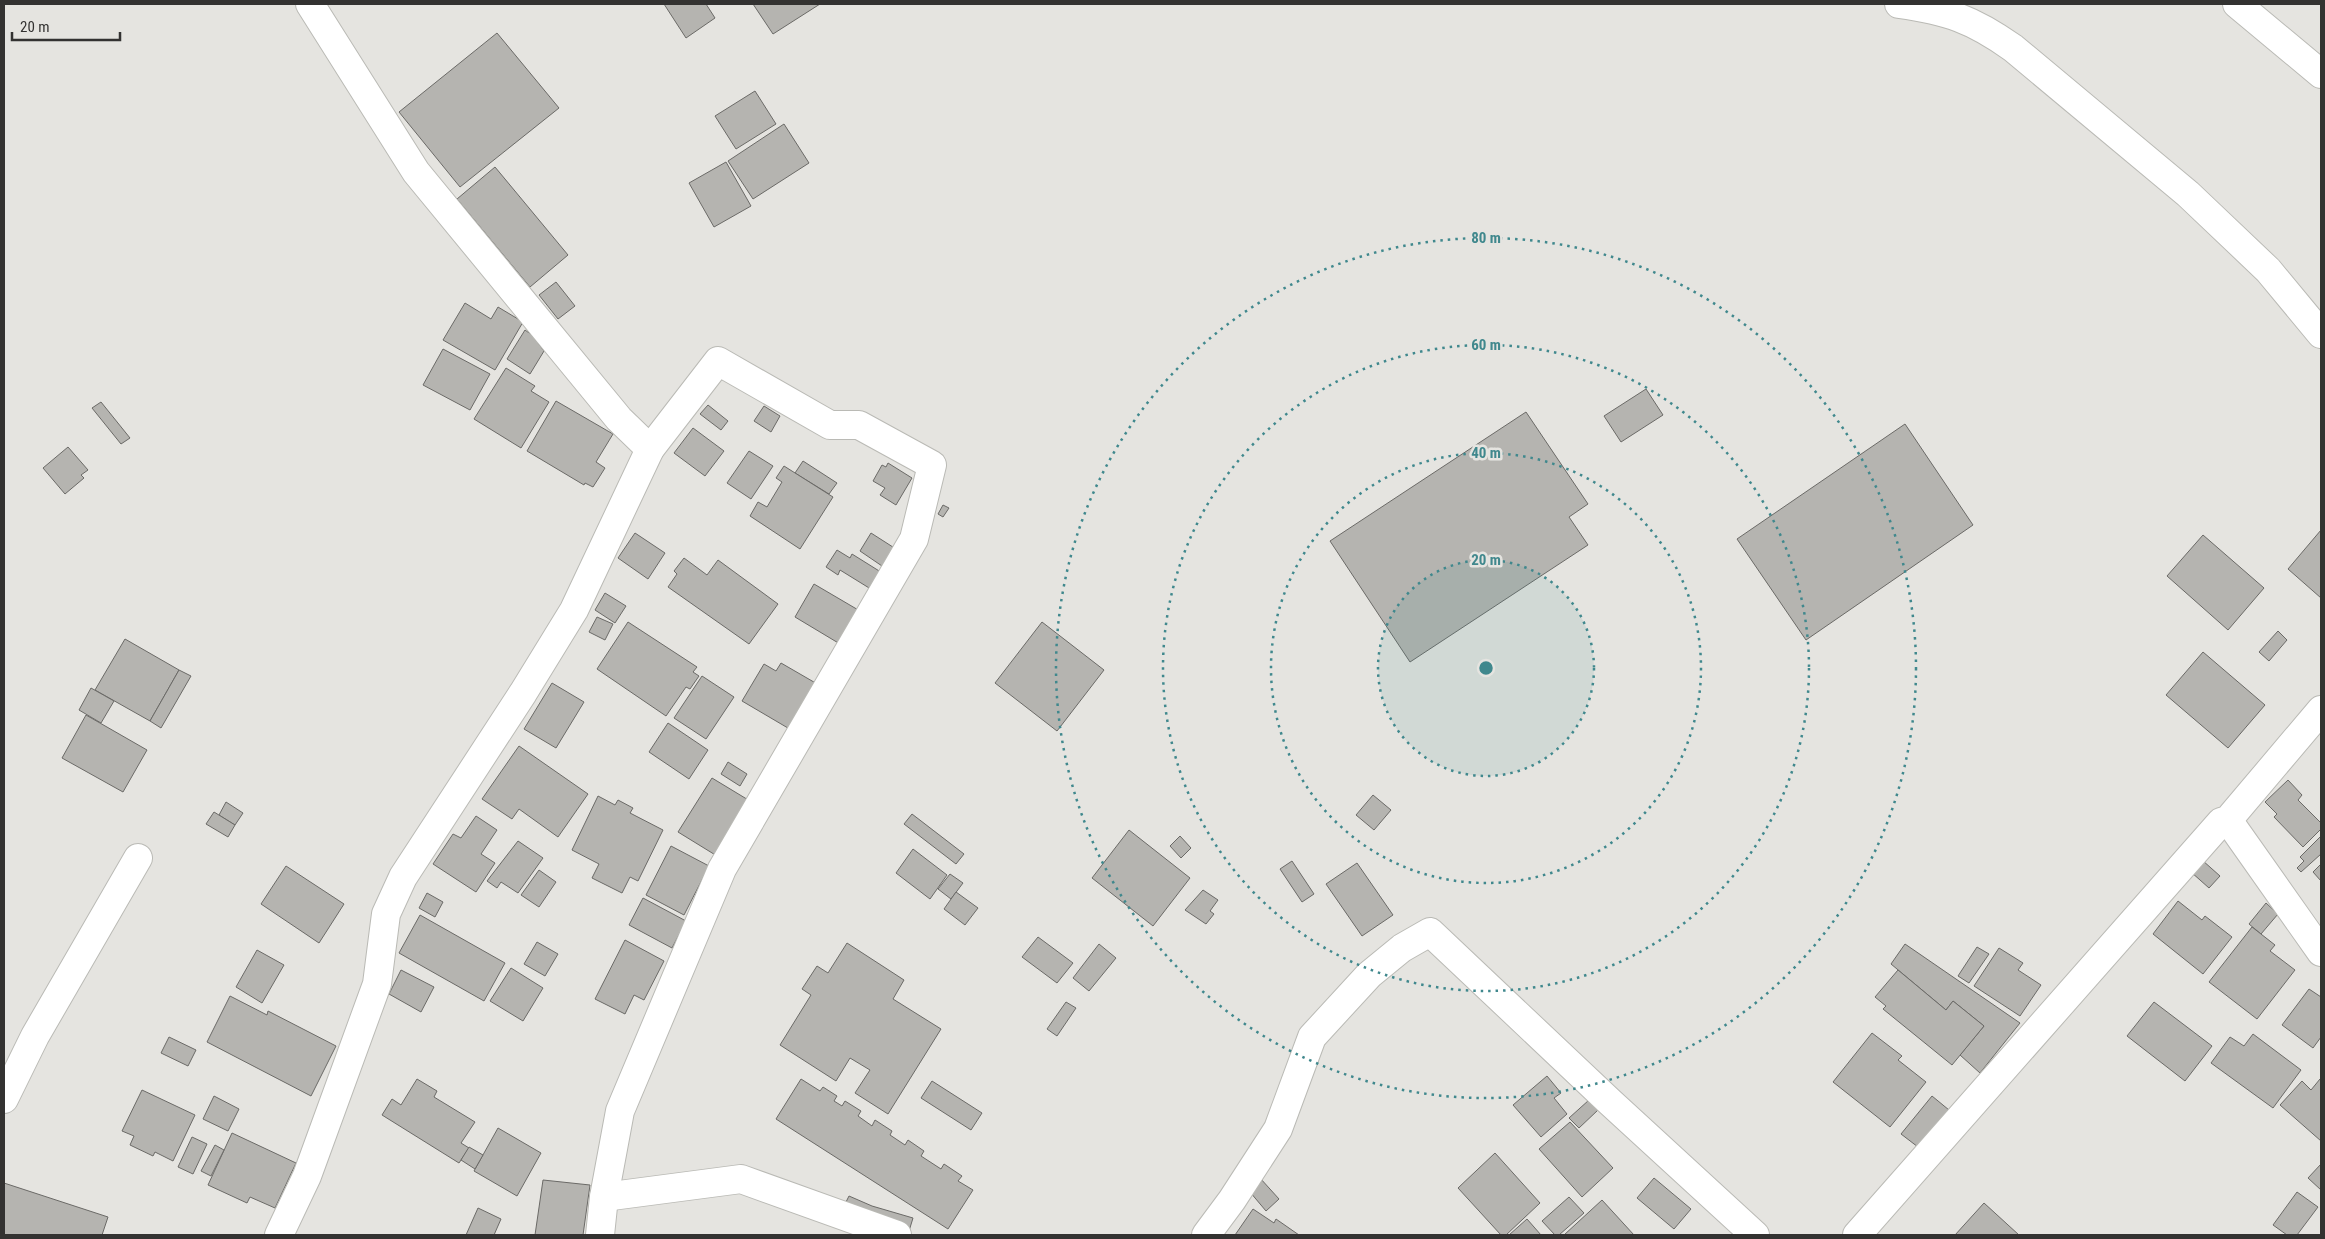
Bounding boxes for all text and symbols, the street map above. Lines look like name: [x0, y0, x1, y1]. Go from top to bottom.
scale bar: [12, 10, 120, 42]
text: 20 m: [20, 18, 50, 36]
text: 80 m: [1471, 229, 1501, 247]
text: 60 m: [1471, 336, 1501, 354]
text: 40 m: [1471, 444, 1501, 462]
text: 20 m: [1471, 551, 1501, 569]
centre of rings: [1477, 659, 1495, 677]

